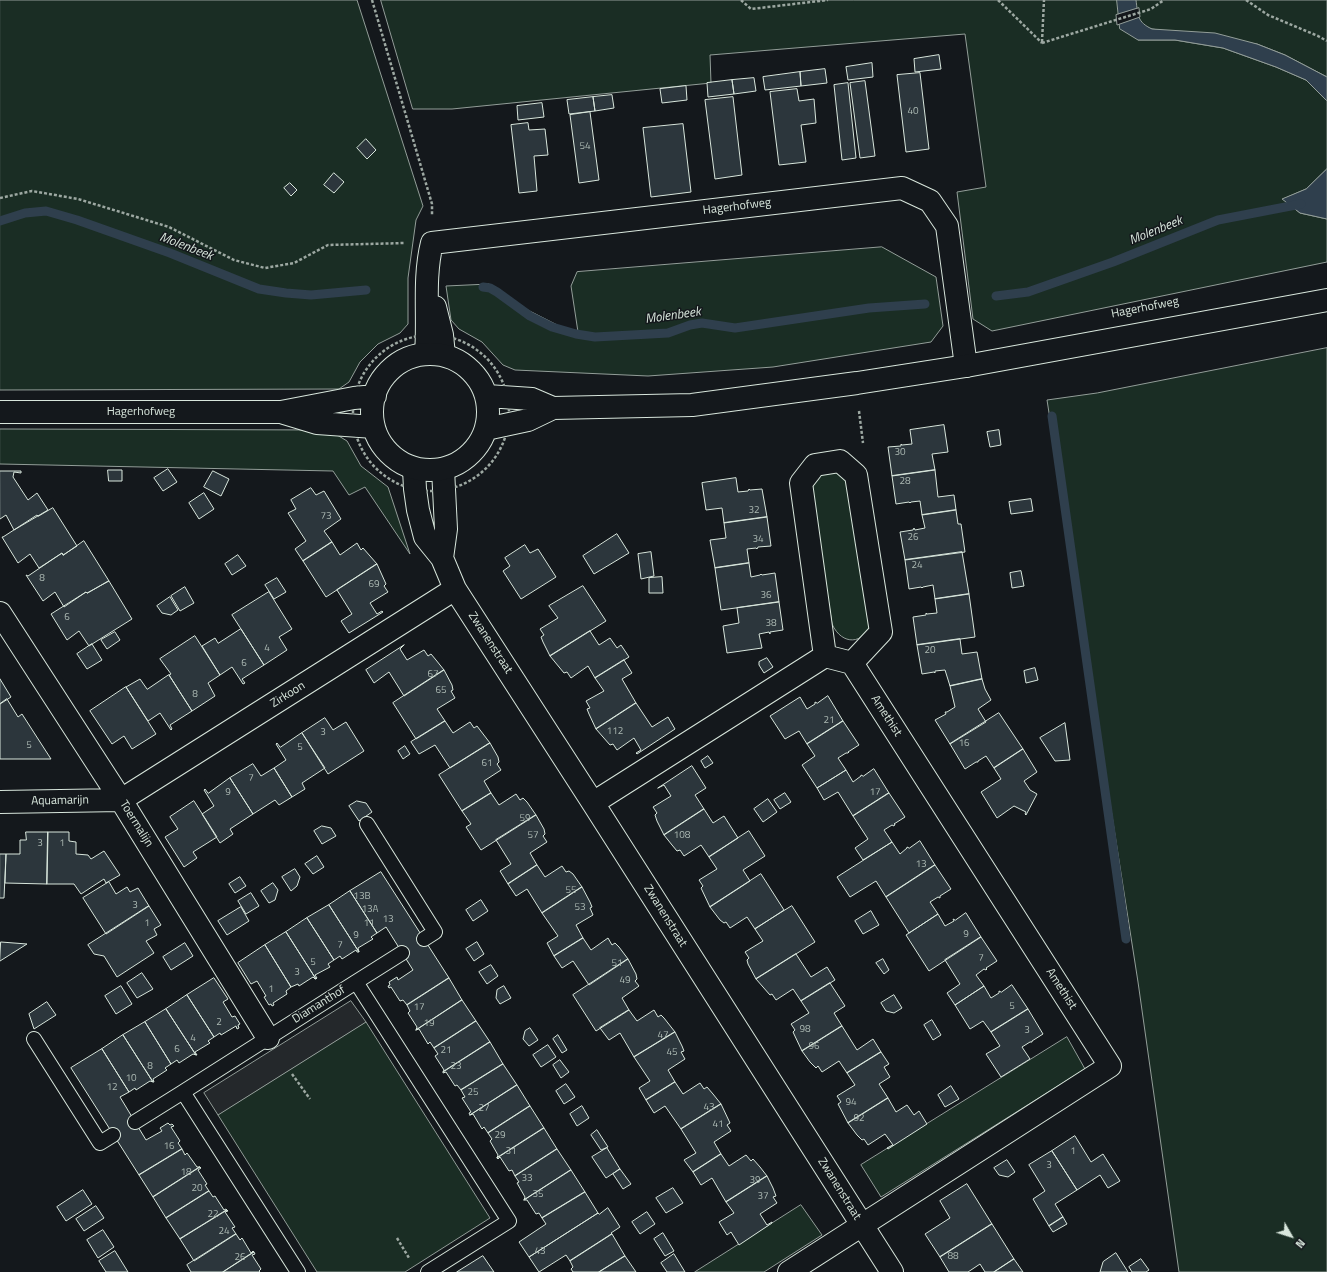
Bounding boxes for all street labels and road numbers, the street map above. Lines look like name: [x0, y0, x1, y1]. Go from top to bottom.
street label: Hagerhofweg: [702, 196, 772, 218]
street label: Hagerhofweg: [1110, 294, 1180, 322]
street label: Hagerhofweg: [107, 405, 175, 419]
street label: Zwanenstraat: [465, 610, 515, 676]
street label: Zirkoon: [268, 679, 308, 711]
street label: Amethist: [867, 693, 905, 739]
street label: Aquamarijn: [31, 793, 89, 809]
street label: Toermalijn: [116, 798, 156, 850]
street label: Zwanenstraat: [640, 882, 690, 950]
street label: Amethist: [1042, 966, 1080, 1012]
street label: Diamanthof: [290, 983, 348, 1027]
street label: Zwanenstraat: [814, 1155, 864, 1223]

